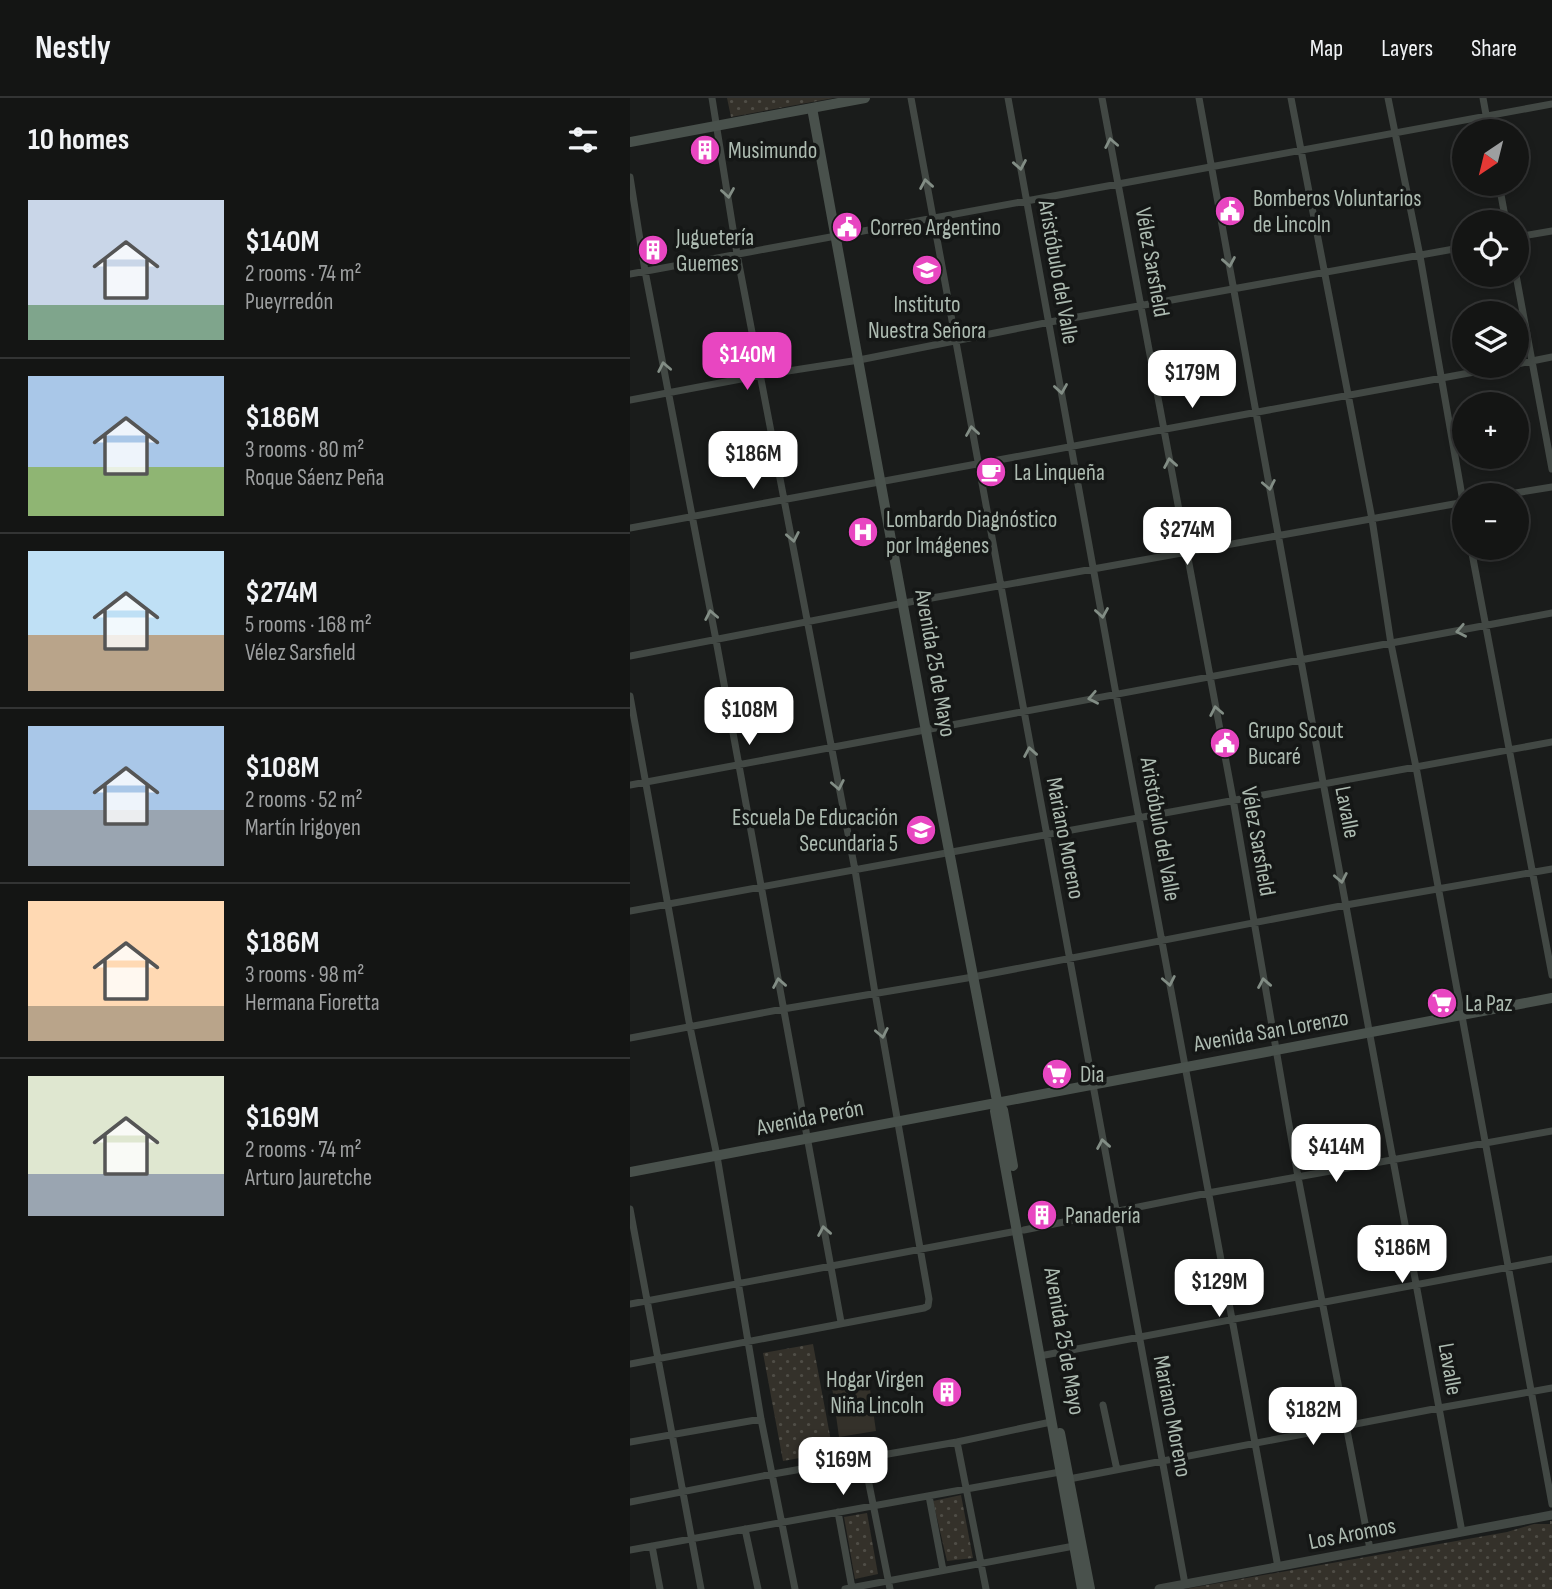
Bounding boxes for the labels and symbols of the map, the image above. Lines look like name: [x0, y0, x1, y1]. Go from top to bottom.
north arrow: [1452, 119, 1530, 196]
building icon: Musimundo: [688, 133, 722, 167]
place label: Musimundo: [728, 137, 817, 165]
one-way arrow: [1104, 137, 1119, 149]
one-way arrow: [1012, 159, 1027, 171]
one-way arrow: [919, 178, 934, 190]
place label: Bomberos Voluntarios de Lincoln: [1253, 185, 1422, 239]
one-way arrow: [720, 187, 735, 199]
public building icon: Bomberos Voluntarios de Lincoln: [1213, 194, 1247, 228]
street label: Aristóbulo del Valle: [1031, 197, 1084, 346]
street label: Vélez Sarsfield: [1129, 205, 1175, 319]
public building icon: Correo Argentino: [830, 210, 864, 244]
place label: Correo Argentino: [870, 214, 1001, 242]
place label: Juguetería Guemes: [675, 224, 754, 278]
building icon: Juguetería Guemes: [636, 233, 670, 267]
school or university icon: Instituto Nuestra Señora: [910, 253, 944, 287]
one-way arrow: [1220, 256, 1235, 268]
place label: Instituto Nuestra Señora: [868, 291, 986, 345]
pin: $140M: [698, 332, 796, 392]
pin: $179M: [1143, 350, 1241, 410]
one-way arrow: [657, 361, 672, 373]
one-way arrow: [1053, 383, 1068, 395]
one-way arrow: [965, 425, 980, 437]
pin: $186M: [704, 432, 802, 491]
cafe icon: La Linqueña: [974, 455, 1008, 489]
one-way arrow: [1163, 457, 1178, 469]
place label: La Linqueña: [1014, 459, 1105, 487]
one-way arrow: [1261, 479, 1276, 491]
place label: Lombardo Diagnóstico por Imágenes: [886, 506, 1057, 560]
pin: $274M: [1138, 508, 1236, 567]
hospital icon: Lombardo Diagnóstico por Imágenes: [846, 515, 880, 549]
one-way arrow: [785, 531, 800, 543]
street label: Avenida 25 de Mayo: [908, 586, 962, 739]
one-way arrow: [1094, 607, 1109, 619]
one-way arrow: [705, 609, 720, 621]
one-way arrow: [1455, 623, 1467, 638]
pin: $108M: [700, 688, 798, 747]
one-way arrow: [1087, 690, 1099, 705]
one-way arrow: [1209, 705, 1224, 717]
place label: Grupo Scout Bucaré: [1248, 717, 1344, 771]
public building icon: Grupo Scout Bucaré: [1208, 726, 1242, 760]
one-way arrow: [1024, 746, 1039, 758]
street label: Aristóbulo del Valle: [1133, 754, 1186, 903]
street label: Mariano Moreno: [1040, 775, 1091, 901]
one-way arrow: [830, 779, 845, 791]
street label: Vélez Sarsfield: [1235, 784, 1281, 898]
street label: Lavalle: [1328, 784, 1366, 841]
place label: Escuela De Educación Secundaria 5: [732, 804, 898, 858]
school or university icon: Escuela De Educación Secundaria 5: [904, 813, 938, 847]
one-way arrow: [1333, 872, 1348, 884]
one-way arrow: [1161, 975, 1176, 987]
one-way arrow: [772, 977, 787, 989]
one-way arrow: [1257, 977, 1272, 989]
supermarket icon: La Paz: [1425, 986, 1459, 1020]
place label: La Paz: [1465, 990, 1513, 1018]
street label: Avenida San Lorenzo: [1191, 1004, 1351, 1059]
one-way arrow: [874, 1027, 889, 1039]
supermarket icon: Dia: [1040, 1057, 1074, 1091]
place label: Dia: [1080, 1061, 1104, 1089]
street label: Avenida Perón: [753, 1094, 866, 1142]
pin: $414M: [1287, 1124, 1385, 1184]
one-way arrow: [1096, 1138, 1111, 1150]
building icon: Panadería: [1025, 1198, 1059, 1232]
place label: Panadería: [1065, 1202, 1141, 1230]
one-way arrow: [817, 1225, 832, 1237]
pin: $186M: [1353, 1226, 1451, 1285]
pin: $129M: [1170, 1260, 1268, 1319]
street label: Avenida 25 de Mayo: [1037, 1264, 1091, 1417]
street label: Lavalle: [1432, 1341, 1468, 1397]
street label: Mariano Moreno: [1147, 1353, 1198, 1479]
place label: Hogar Virgen Niña Lincoln: [826, 1366, 924, 1420]
building icon: Hogar Virgen Niña Lincoln: [930, 1375, 964, 1409]
pin: $182M: [1264, 1388, 1362, 1447]
pin: $169M: [794, 1438, 892, 1497]
street label: Los Aromos: [1306, 1512, 1398, 1556]

